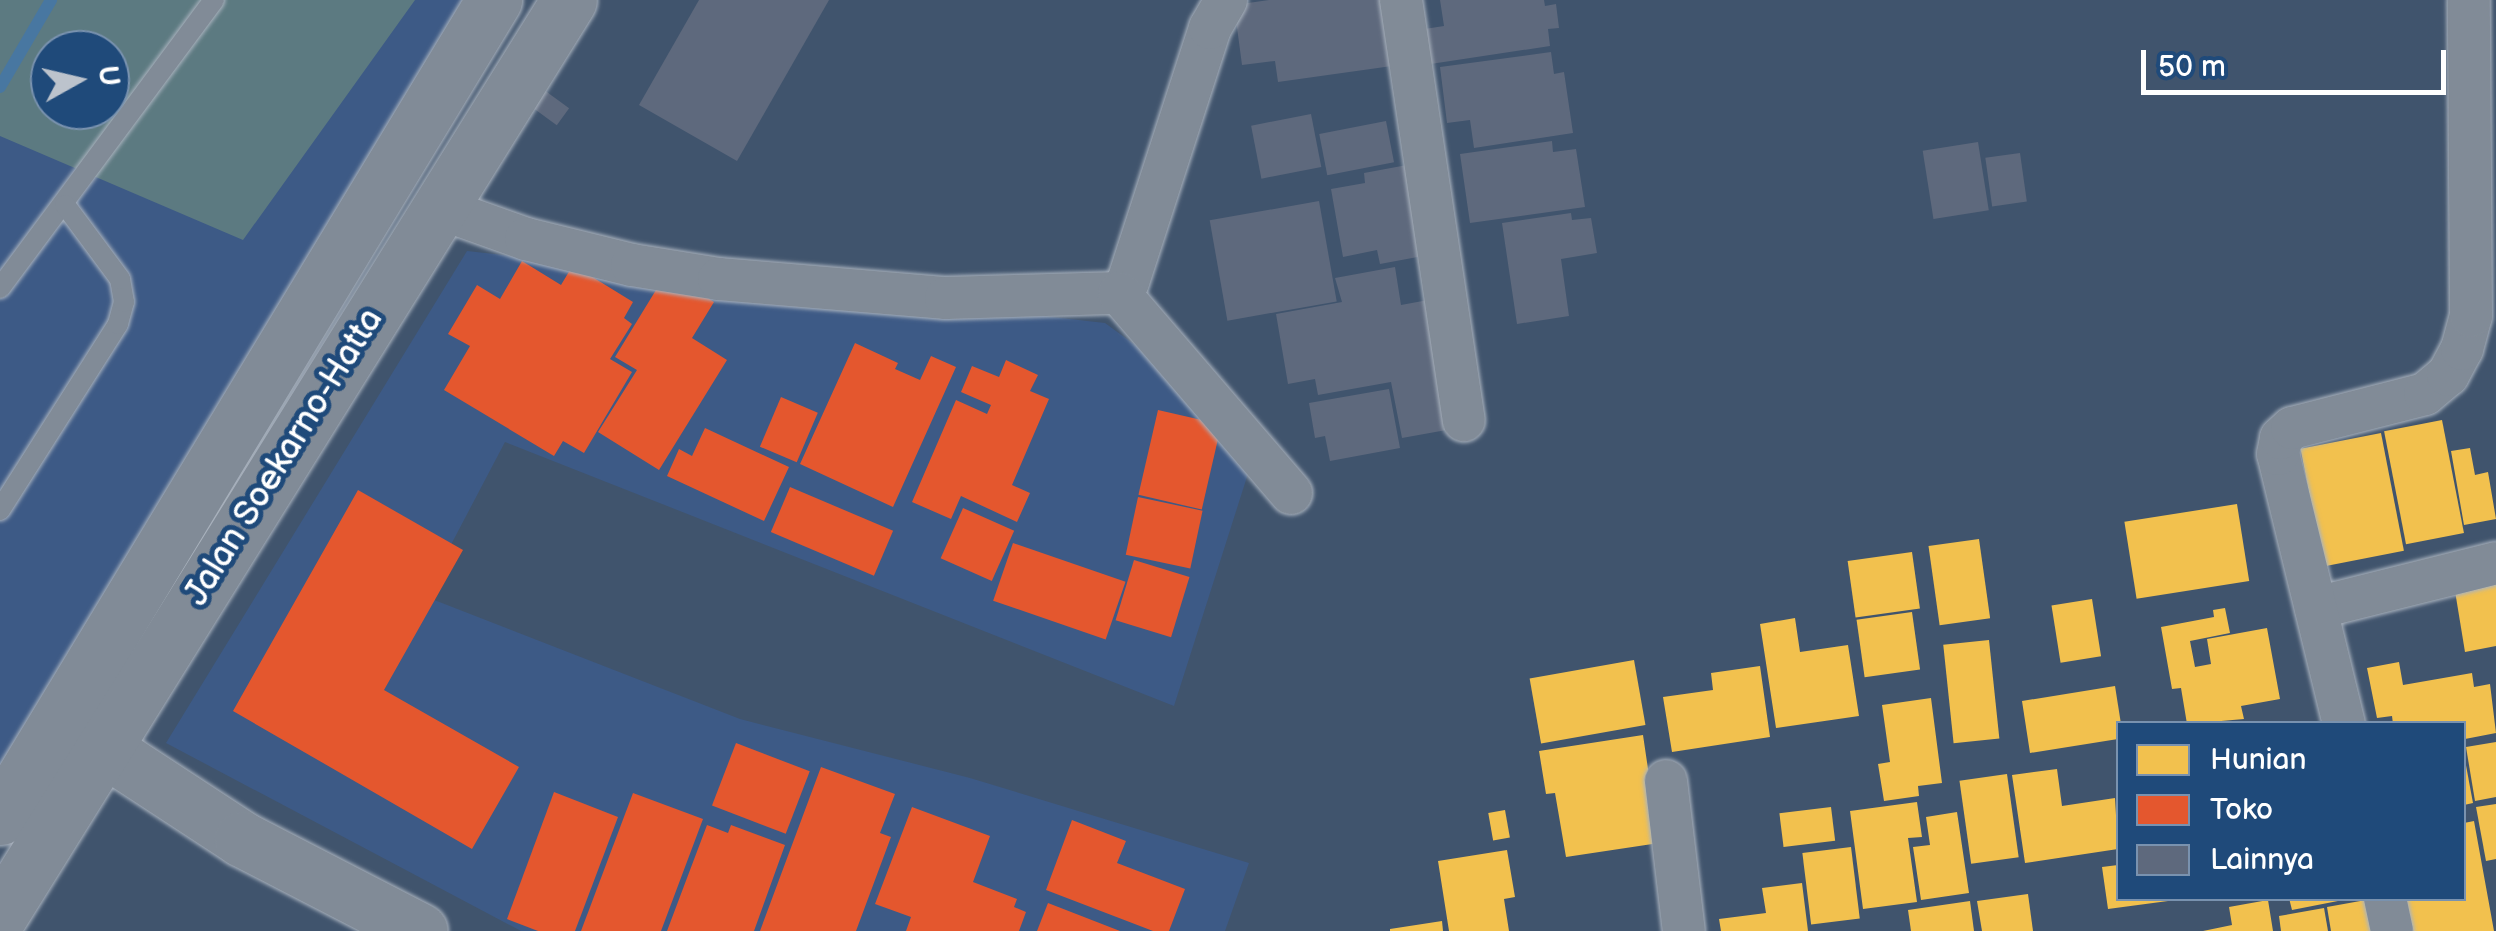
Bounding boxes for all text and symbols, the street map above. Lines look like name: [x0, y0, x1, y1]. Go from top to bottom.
north arrow: [30, 30, 130, 130]
scale bar: [2146, 30, 2451, 92]
text: 50 m: [2158, 49, 2226, 85]
text: U: [90, 64, 126, 88]
street label: Jalan Soekarno-Hatta: [175, 301, 393, 613]
legend: [2116, 721, 2466, 901]
text: Hunian: [2210, 742, 2306, 778]
text: Toko: [2210, 792, 2273, 828]
text: Lainnya: [2210, 842, 2314, 878]

